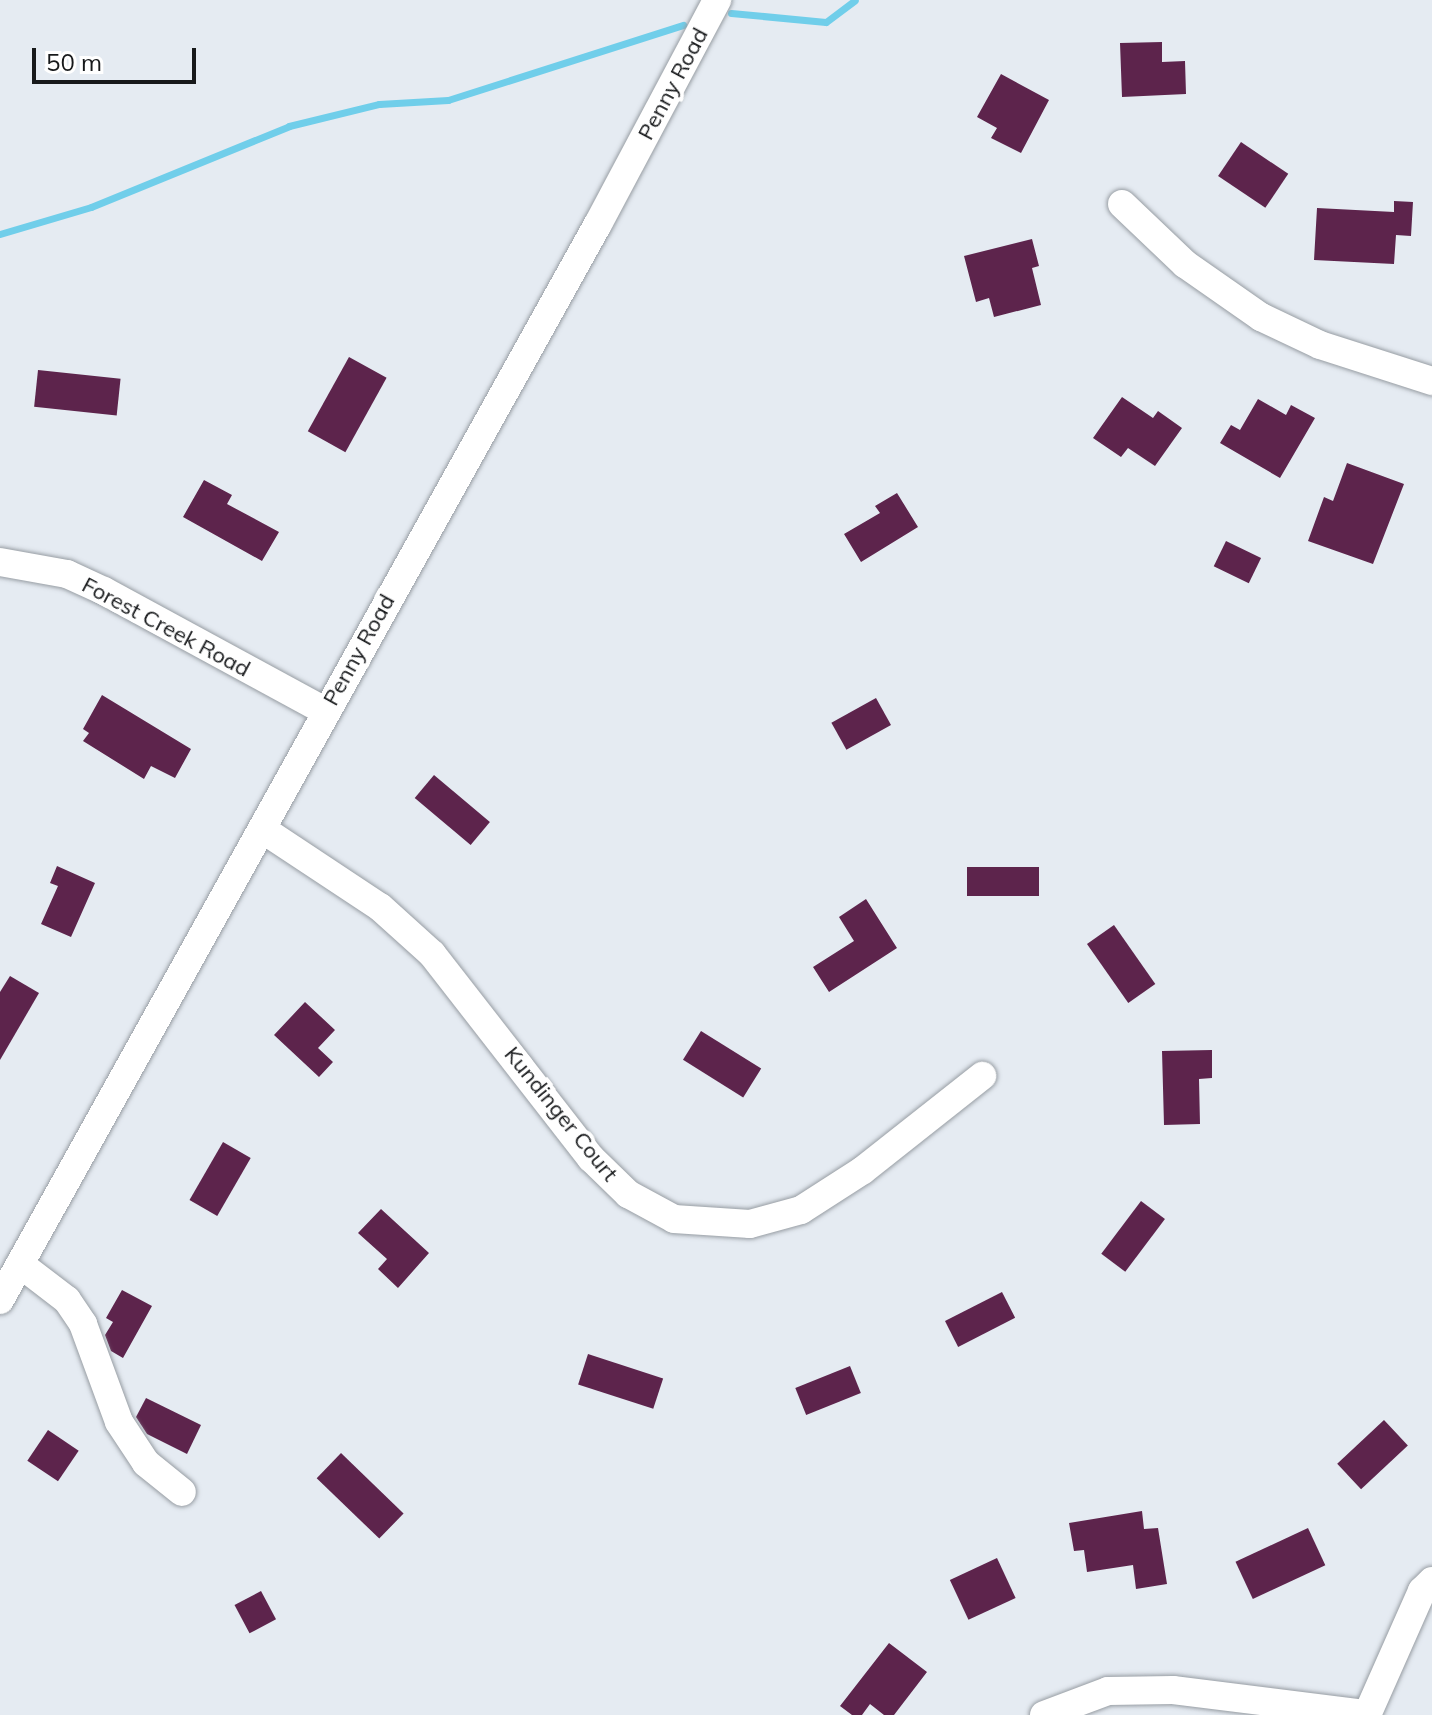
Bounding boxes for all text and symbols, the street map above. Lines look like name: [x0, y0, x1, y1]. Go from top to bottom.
street label: Penny Road: [633, 24, 713, 144]
scale bar: [36, 32, 200, 82]
text: 50 m: [46, 47, 102, 77]
street label: Forest Creek Road: [78, 572, 254, 682]
street label: Penny Road: [318, 590, 400, 710]
street label: Kundinger Court: [499, 1041, 623, 1187]

